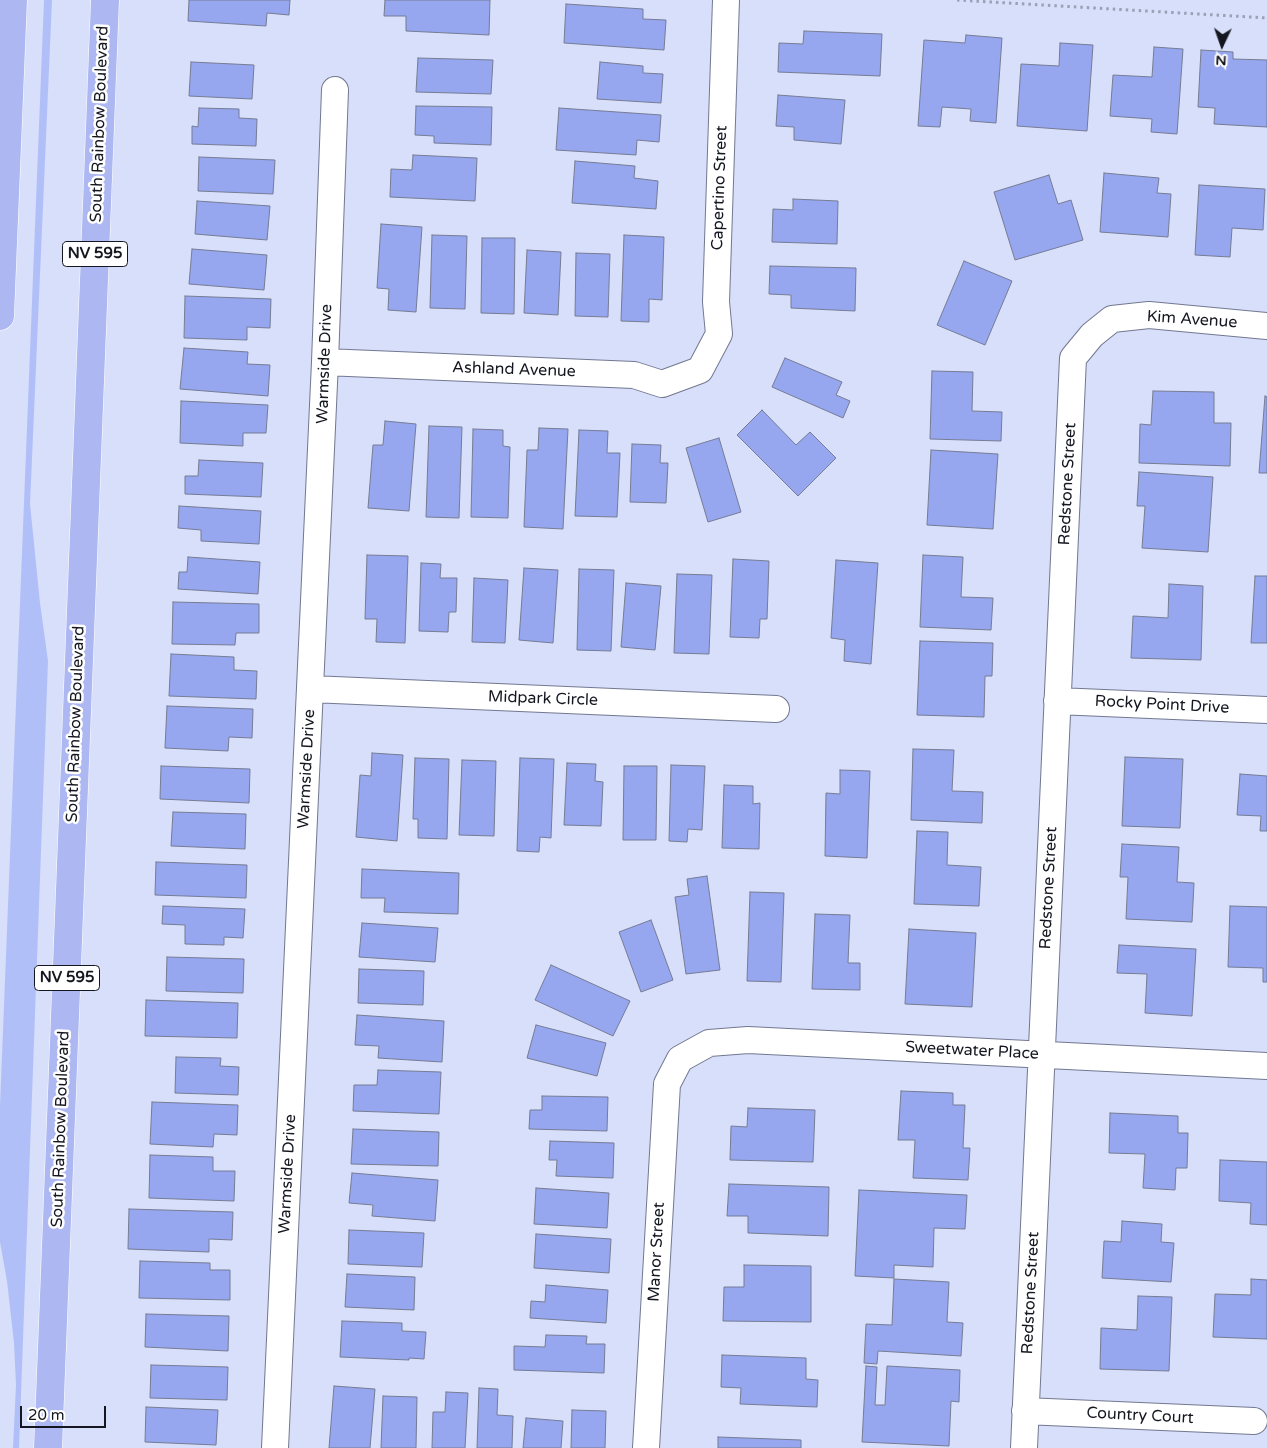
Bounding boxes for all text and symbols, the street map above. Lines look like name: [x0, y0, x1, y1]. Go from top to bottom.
north arrow: [1197, 20, 1247, 70]
street label: South Rainbow Boulevard: [87, 25, 113, 223]
text: N: [1215, 52, 1227, 69]
street label: Capertino Street: [708, 125, 732, 251]
road number: NV 595: [62, 242, 128, 266]
street label: Warmside Drive: [313, 304, 337, 424]
street label: Kim Avenue: [1146, 307, 1238, 333]
street label: Ashland Avenue: [452, 358, 576, 382]
street label: Redstone Street: [1055, 422, 1081, 546]
street label: South Rainbow Boulevard: [63, 625, 89, 823]
street label: Midpark Circle: [488, 687, 598, 711]
street label: Rocky Point Drive: [1094, 692, 1230, 718]
street label: Warmside Drive: [294, 709, 320, 829]
street label: Redstone Street: [1036, 826, 1062, 950]
road number: NV 595: [34, 966, 100, 990]
street label: South Rainbow Boulevard: [48, 1030, 74, 1228]
street label: Sweetwater Place: [905, 1038, 1039, 1064]
street label: Warmside Drive: [275, 1114, 301, 1234]
street label: Manor Street: [645, 1202, 669, 1302]
street label: Redstone Street: [1018, 1231, 1044, 1355]
scale bar: [22, 1396, 109, 1428]
street label: Country Court: [1086, 1404, 1194, 1428]
text: 20 m: [28, 1406, 65, 1424]

